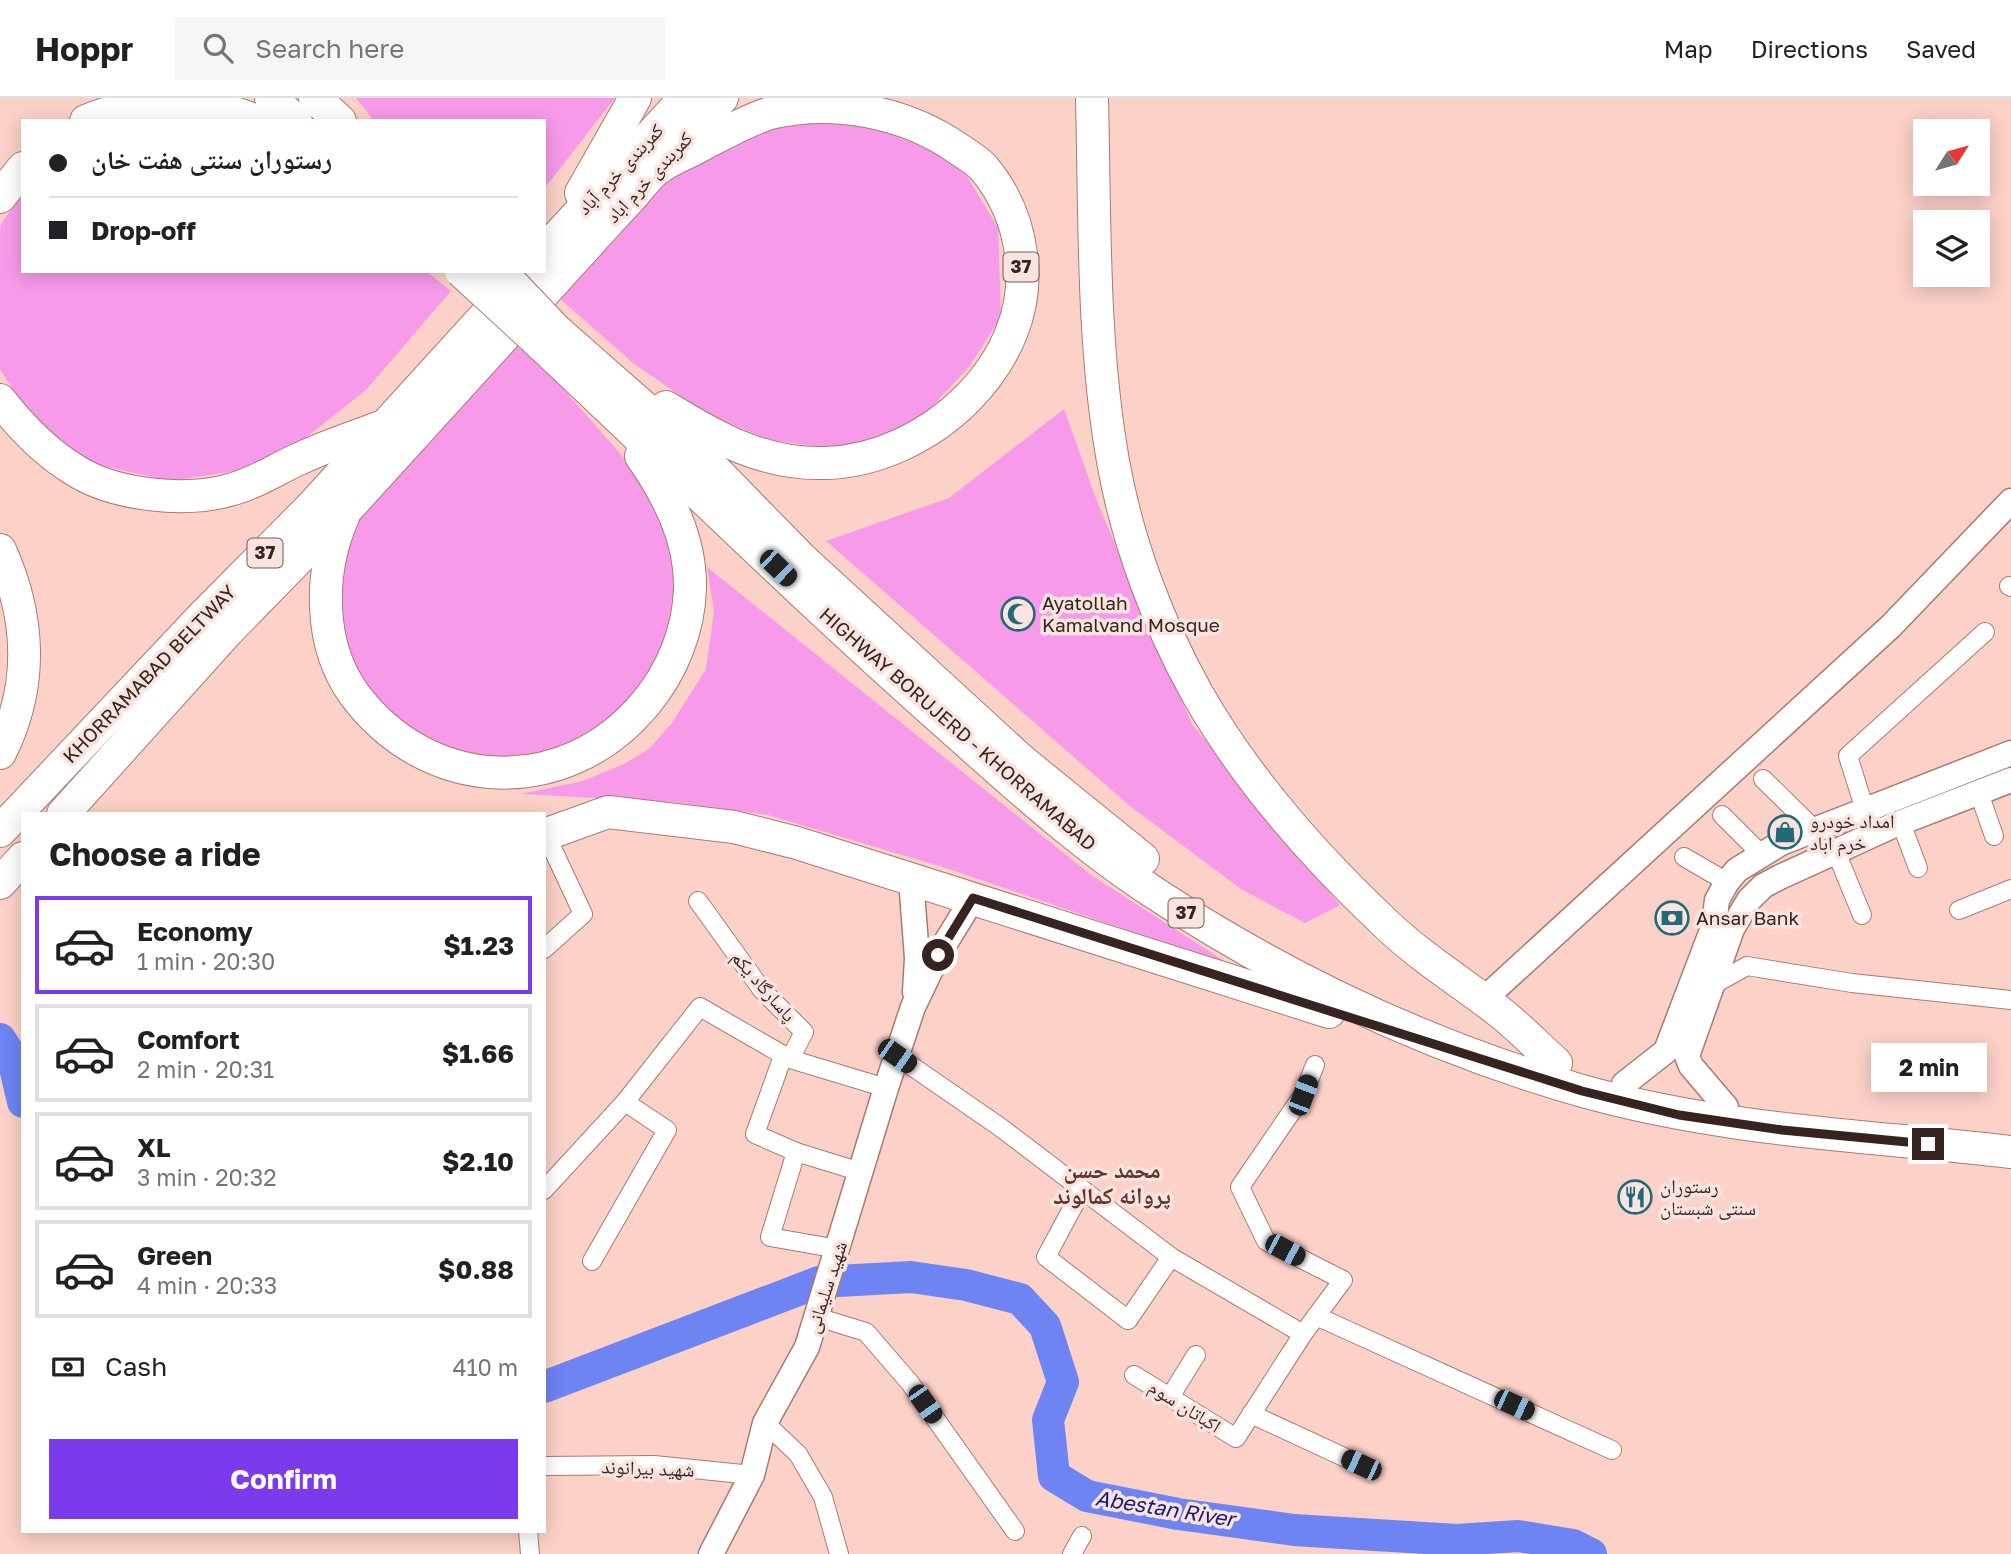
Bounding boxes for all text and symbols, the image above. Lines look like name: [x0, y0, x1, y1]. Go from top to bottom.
search box: [175, 17, 665, 80]
text: Hoppr: [35, 29, 133, 68]
icon: search: [199, 29, 237, 67]
text: Search here: [255, 33, 404, 64]
text: Map: [1664, 34, 1713, 63]
text: Directions: [1751, 34, 1868, 63]
text: Saved: [1906, 34, 1976, 63]
street label: کمربندی خرم آباد: [572, 118, 670, 221]
north arrow: [1913, 119, 1990, 196]
map controls: [1913, 119, 1990, 287]
street label: کمربندی خرم اباد: [601, 126, 699, 229]
text: رستوران سنتی هفت خان: [91, 144, 332, 175]
button: layers: [1913, 210, 1990, 287]
text: Drop-off: [91, 215, 196, 246]
road number: 37: [1004, 252, 1038, 282]
road number: 37: [247, 538, 282, 568]
car: [756, 546, 801, 590]
street label: KHORRAMABAD BELTWAY: [58, 580, 240, 767]
place label: Ayatollah Kamalvand Mosque: [1042, 591, 1220, 636]
mosque icon: Ayatollah Kamalvand Mosque: [999, 595, 1037, 633]
street label: HIGHWAY BORUJERD - KHORRAMABAD: [815, 602, 1101, 855]
place label: امداد خودرو خرم اباد: [1810, 809, 1894, 857]
shop icon: امداد خودرو خرم اباد: [1766, 813, 1804, 851]
text: Choose a ride: [49, 835, 261, 873]
road number: 37: [1168, 898, 1204, 928]
bank icon: Ansar Bank: [1653, 899, 1691, 937]
place label: Ansar Bank: [1696, 906, 1800, 929]
icon: car: [53, 914, 116, 977]
text: Economy: [137, 916, 253, 947]
text: $1.23: [443, 930, 514, 961]
route start: [922, 939, 954, 971]
street label: پاسارگاد یکم: [726, 945, 801, 1027]
text: 1 min · 20:30: [137, 947, 275, 975]
icon: car: [53, 1022, 116, 1085]
text: Comfort: [137, 1024, 240, 1055]
car: [874, 1035, 921, 1077]
text: $1.66: [442, 1038, 514, 1069]
callout: 2 min: [1870, 1042, 1986, 1091]
text: 2 min: [1899, 1053, 1959, 1081]
text: 2 min · 20:31: [137, 1055, 274, 1083]
car: [1286, 1072, 1321, 1118]
route end: [1912, 1128, 1944, 1160]
icon: car: [53, 1130, 116, 1193]
text: XL: [137, 1132, 171, 1163]
text: $2.10: [442, 1146, 514, 1177]
district label: محمد حسن پروانه کمالوند: [1053, 1155, 1171, 1210]
text: 3 min · 20:32: [137, 1163, 277, 1191]
place label: رستوران سنتی شبستان: [1660, 1174, 1756, 1220]
restaurant icon: رستوران سنتی شبستان: [1616, 1178, 1654, 1216]
car: [1262, 1231, 1309, 1269]
icon: car: [53, 1238, 116, 1301]
street label: شهید سلیمانی: [800, 1238, 852, 1336]
text: Green: [137, 1240, 212, 1271]
text: $0.88: [438, 1254, 514, 1285]
text: 4 min · 20:33: [137, 1271, 277, 1299]
icon: cash: [49, 1348, 87, 1386]
text: Cash: [105, 1351, 167, 1382]
text: 410 m: [452, 1353, 518, 1381]
street label: اکباتان سوم: [1143, 1374, 1226, 1439]
car: [905, 1381, 946, 1427]
car: [1491, 1387, 1538, 1423]
button: Confirm: [49, 1439, 518, 1519]
car: [1338, 1447, 1385, 1483]
street label: شهید بیرانوند: [601, 1454, 695, 1482]
water label: Abestan River: [1094, 1484, 1239, 1532]

